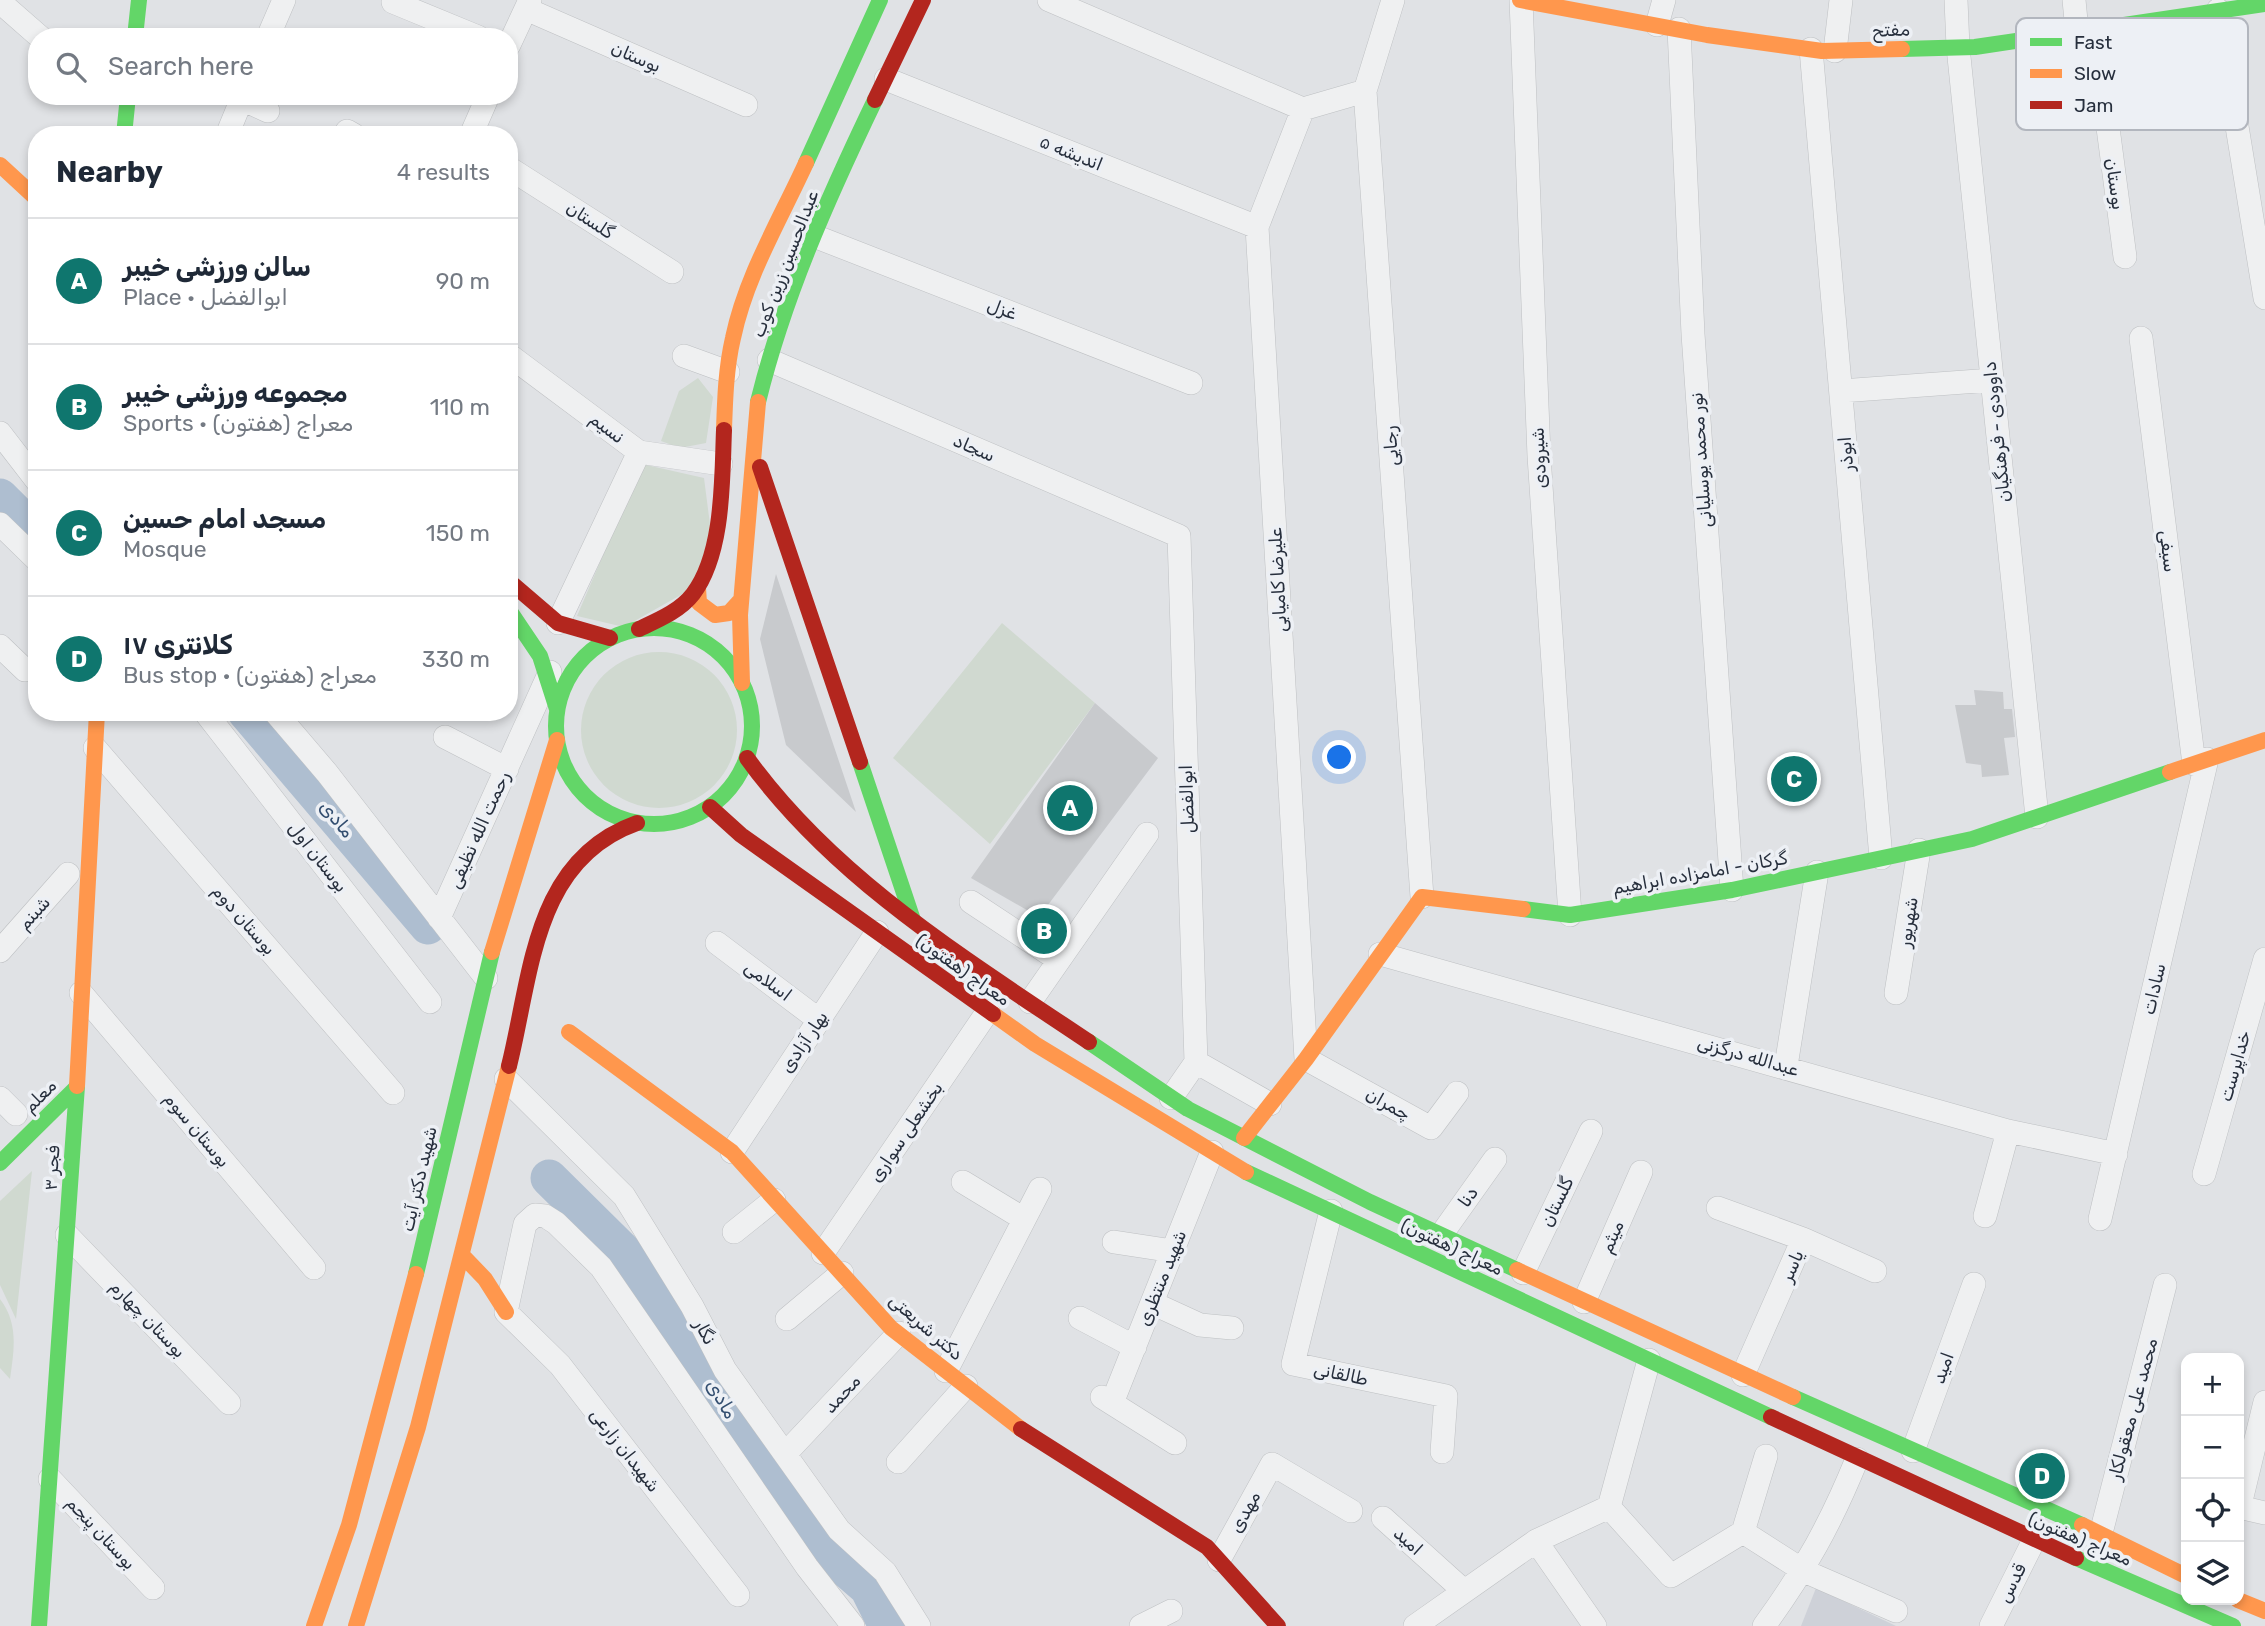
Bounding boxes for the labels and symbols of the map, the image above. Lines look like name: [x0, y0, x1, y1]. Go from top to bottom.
street label: مفتح: [1872, 18, 1910, 44]
legend: [2016, 18, 2248, 130]
text: Fast: [2074, 31, 2113, 54]
street label: بوستان: [608, 37, 664, 77]
text: Slow: [2074, 62, 2116, 85]
text: Jam: [2074, 94, 2113, 117]
street label: اندیشه ۵: [1036, 130, 1106, 176]
street label: بوستان: [2100, 157, 2130, 211]
street label: عبدالحسین زرین کوب: [747, 187, 823, 341]
street label: گلستان: [562, 196, 618, 244]
street label: غزل: [984, 293, 1020, 325]
street label: داوودی - فرهنگیان: [1979, 360, 2015, 504]
street label: نور محمد یوسلیانی: [1685, 392, 1717, 528]
street label: نسیم: [585, 408, 629, 449]
street label: رجایی: [1379, 425, 1403, 467]
street label: شیرودی: [1526, 427, 1552, 489]
street label: سجاد: [950, 429, 998, 467]
street label: ابوذر: [1834, 436, 1859, 473]
street label: علیرضا کامیابی: [1264, 527, 1292, 633]
street label: سیفی: [2154, 529, 2182, 573]
your location: [1322, 740, 1356, 774]
pin: C: [1771, 753, 1817, 805]
street label: ابوالفضل: [1175, 764, 1199, 834]
street label: رحمت الله نظیفی: [443, 768, 515, 892]
pin: A: [1047, 782, 1093, 834]
water label: مادی: [315, 795, 359, 843]
street label: بوستان اول: [284, 817, 352, 897]
street label: گرکان - امامزاده ابراهیم: [1611, 847, 1789, 900]
street label: بوستان دوم: [208, 880, 280, 960]
street label: شبنم: [13, 891, 56, 935]
street label: شهریور: [1893, 895, 1923, 950]
pin: B: [1021, 905, 1067, 957]
street label: معراج (هفتون): [911, 929, 1014, 1011]
street label: اسلامی: [740, 956, 796, 1006]
street label: سادات: [2137, 961, 2171, 1017]
street label: بهار آزادی: [775, 1007, 833, 1077]
street label: خداپرست: [2214, 1028, 2257, 1104]
street label: عبدالله درگزنی: [1695, 1031, 1802, 1081]
street label: معلم: [19, 1075, 62, 1118]
street label: بخشعلی سواری: [864, 1078, 948, 1186]
street label: چمران: [1362, 1083, 1414, 1125]
street label: بوستان سوم: [159, 1088, 235, 1172]
street label: شهید دکتر آیت: [396, 1124, 442, 1234]
street label: فجر ۳: [39, 1145, 65, 1191]
street label: گلستان: [1536, 1174, 1578, 1230]
street label: دنا: [1453, 1182, 1483, 1212]
street label: معراج (هفتون): [1397, 1214, 1507, 1281]
street label: میثم: [1595, 1217, 1630, 1257]
street label: شهید منتظری: [1133, 1227, 1191, 1329]
street label: یاسر: [1775, 1247, 1809, 1286]
street label: بوستان چهارم: [106, 1276, 190, 1362]
street label: دکتر شریعتی: [884, 1289, 968, 1365]
street label: نگار: [689, 1315, 721, 1348]
street label: محمد علی معقولکار: [2103, 1336, 2163, 1483]
street label: امید: [1927, 1349, 1959, 1387]
street label: طالقانی: [1312, 1358, 1370, 1390]
street label: محمد: [819, 1370, 865, 1418]
water label: مادی: [702, 1375, 742, 1423]
street label: شهیدان زارعی: [585, 1403, 665, 1497]
pin: D: [2019, 1450, 2065, 1502]
street label: مهدی: [1225, 1487, 1265, 1537]
street label: بوستان پنجم: [61, 1492, 140, 1575]
street label: معراج (هفتون): [2025, 1507, 2135, 1572]
street label: امید: [1389, 1522, 1427, 1560]
street label: قدس: [1993, 1560, 2031, 1606]

